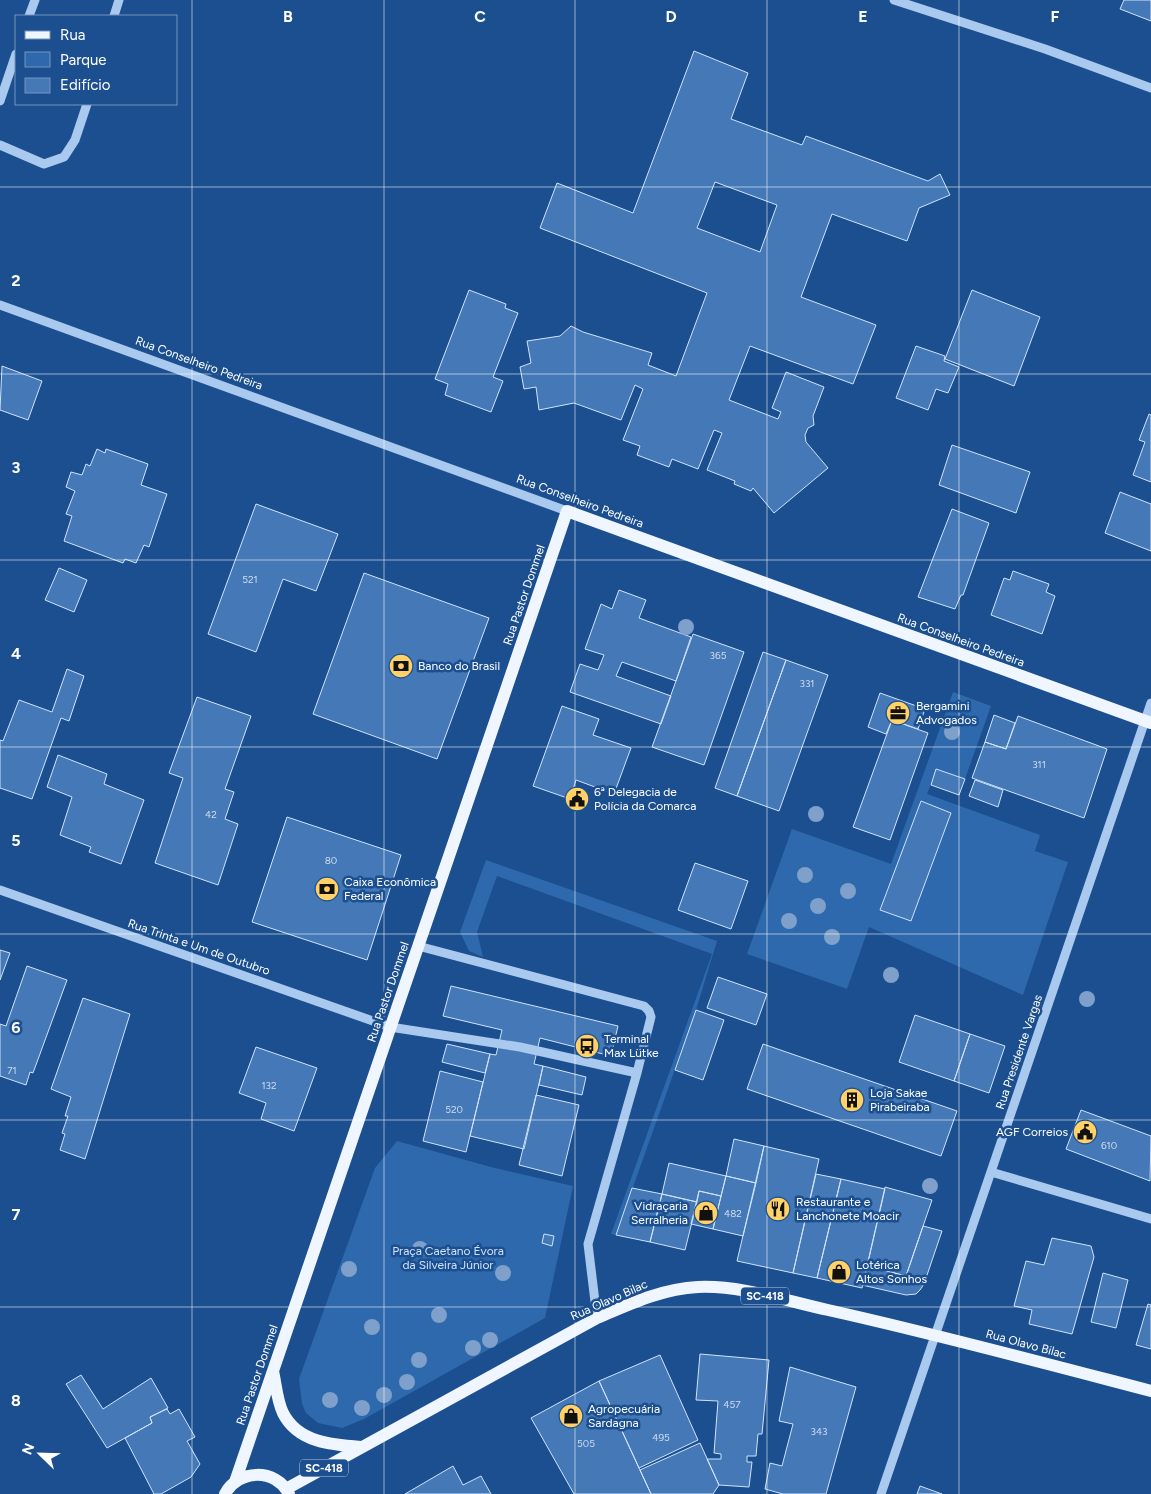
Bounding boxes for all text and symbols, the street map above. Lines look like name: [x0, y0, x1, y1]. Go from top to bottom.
text: B: [283, 7, 293, 26]
text: C: [474, 7, 486, 26]
text: D: [665, 7, 677, 26]
text: E: [858, 7, 868, 26]
text: F: [1051, 7, 1060, 26]
legend: [15, 15, 178, 105]
text: Rua: [60, 26, 85, 44]
text: Parque: [60, 51, 107, 69]
text: Edifício: [60, 76, 111, 94]
text: 2: [11, 271, 21, 290]
street label: Rua Conselheiro Pedreira: [133, 333, 265, 393]
text: 3: [12, 458, 21, 477]
street label: Rua Conselheiro Pedreira: [514, 471, 646, 531]
street label: Rua Pastor Dommel: [500, 543, 548, 647]
house number: 521: [242, 573, 258, 586]
street label: Rua Conselheiro Pedreira: [895, 610, 1027, 670]
text: 4: [11, 644, 21, 663]
house number: 365: [710, 649, 727, 662]
bank icon: Banco do Brasil: [388, 653, 414, 679]
place label: Banco do Brasil: [418, 659, 500, 673]
house number: 331: [799, 677, 815, 690]
place label: Bergamini Advogados: [916, 699, 977, 727]
office icon: Bergamini Advogados: [885, 700, 911, 726]
house number: 311: [1032, 758, 1046, 771]
place label: 6ª Delegacia de Polícia da Comarca: [594, 785, 696, 813]
public building icon: 6ª Delegacia de Polícia da Comarca: [564, 786, 590, 812]
house number: 42: [205, 808, 217, 821]
text: 5: [11, 831, 21, 850]
house number: 80: [325, 854, 337, 867]
place label: Caixa Econômica Federal: [344, 875, 436, 903]
bank icon: Caixa Econômica Federal: [314, 876, 340, 902]
street label: Rua Trinta e Um de Outubro: [126, 916, 272, 978]
street label: Rua Pastor Dommel: [364, 940, 412, 1044]
street label: Rua Presidente Vargas: [993, 992, 1045, 1111]
text: 6: [11, 1018, 21, 1037]
place label: Terminal Max Lütke: [604, 1032, 659, 1060]
bus stop icon: Terminal Max Lütke: [574, 1033, 600, 1059]
house number: 71: [7, 1064, 17, 1077]
house number: 132: [261, 1079, 277, 1092]
place label: Loja Sakae Pirabeiraba: [870, 1086, 930, 1114]
building icon: Loja Sakae Pirabeiraba: [839, 1087, 865, 1113]
house number: 520: [445, 1103, 463, 1116]
public building icon: AGF Correios: [1072, 1119, 1098, 1145]
place label: AGF Correios: [996, 1125, 1068, 1139]
house number: 610: [1101, 1139, 1117, 1152]
place label: Restaurante e Lanchonete Moacir: [796, 1195, 899, 1223]
restaurant icon: Restaurante e Lanchonete Moacir: [765, 1196, 791, 1222]
place label: Vidraçaria Serralheria: [631, 1199, 688, 1227]
shop icon: Vidraçaria Serralheria: [693, 1200, 719, 1226]
text: 7: [12, 1205, 21, 1224]
house number: 482: [724, 1207, 742, 1220]
park label: Praça Caetano Évora da Silveira Júnior: [392, 1244, 504, 1272]
place label: Lotérica Altos Sonhos: [856, 1258, 927, 1286]
shop icon: Lotérica Altos Sonhos: [826, 1259, 852, 1285]
street label: Rua Olavo Bilac: [568, 1277, 650, 1323]
road number: SC-418: [741, 1288, 789, 1304]
street label: Rua Pastor Dommel: [233, 1323, 281, 1427]
street label: Rua Olavo Bilac: [984, 1327, 1068, 1362]
text: 8: [11, 1391, 21, 1410]
house number: 457: [723, 1398, 741, 1411]
place label: Agropecuária Sardagna: [588, 1402, 660, 1430]
shop icon: Agropecuária Sardagna: [558, 1403, 584, 1429]
house number: 343: [810, 1425, 828, 1438]
north arrow: [15, 1429, 65, 1479]
house number: 495: [652, 1431, 670, 1444]
house number: 505: [577, 1437, 595, 1450]
text: N: [19, 1441, 38, 1457]
road number: SC-418: [300, 1460, 348, 1476]

